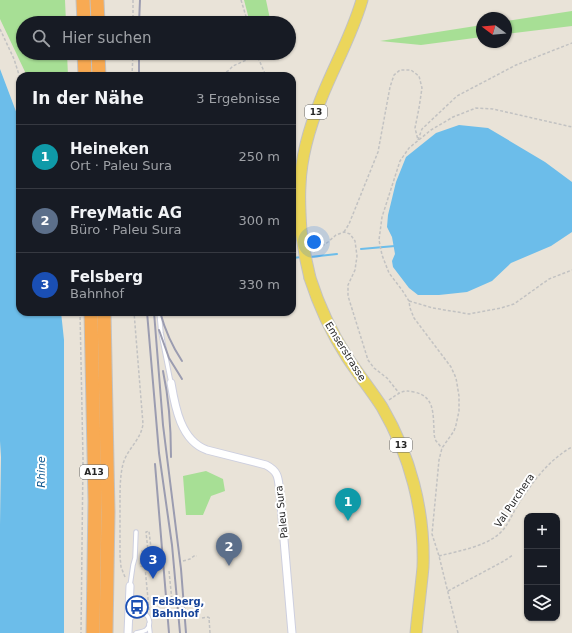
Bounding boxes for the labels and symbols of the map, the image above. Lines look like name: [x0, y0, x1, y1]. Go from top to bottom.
north arrow: [476, 12, 512, 48]
road number: 13: [305, 105, 327, 119]
your location: [304, 232, 324, 252]
street label: Emserstrasse: [323, 320, 368, 383]
road number: 13: [390, 438, 412, 452]
water label: Rhine: [35, 456, 48, 488]
road number: A13: [80, 465, 108, 479]
street label: Val Purchera: [492, 471, 536, 529]
street label: Paleu Sura: [273, 485, 290, 539]
pin: 1: [335, 488, 361, 521]
pin: 2: [216, 533, 242, 566]
pin: 3: [140, 546, 166, 579]
bus stop icon: Felsberg, Bahnhof: [124, 594, 150, 620]
place label: Felsberg, Bahnhof: [152, 596, 204, 619]

